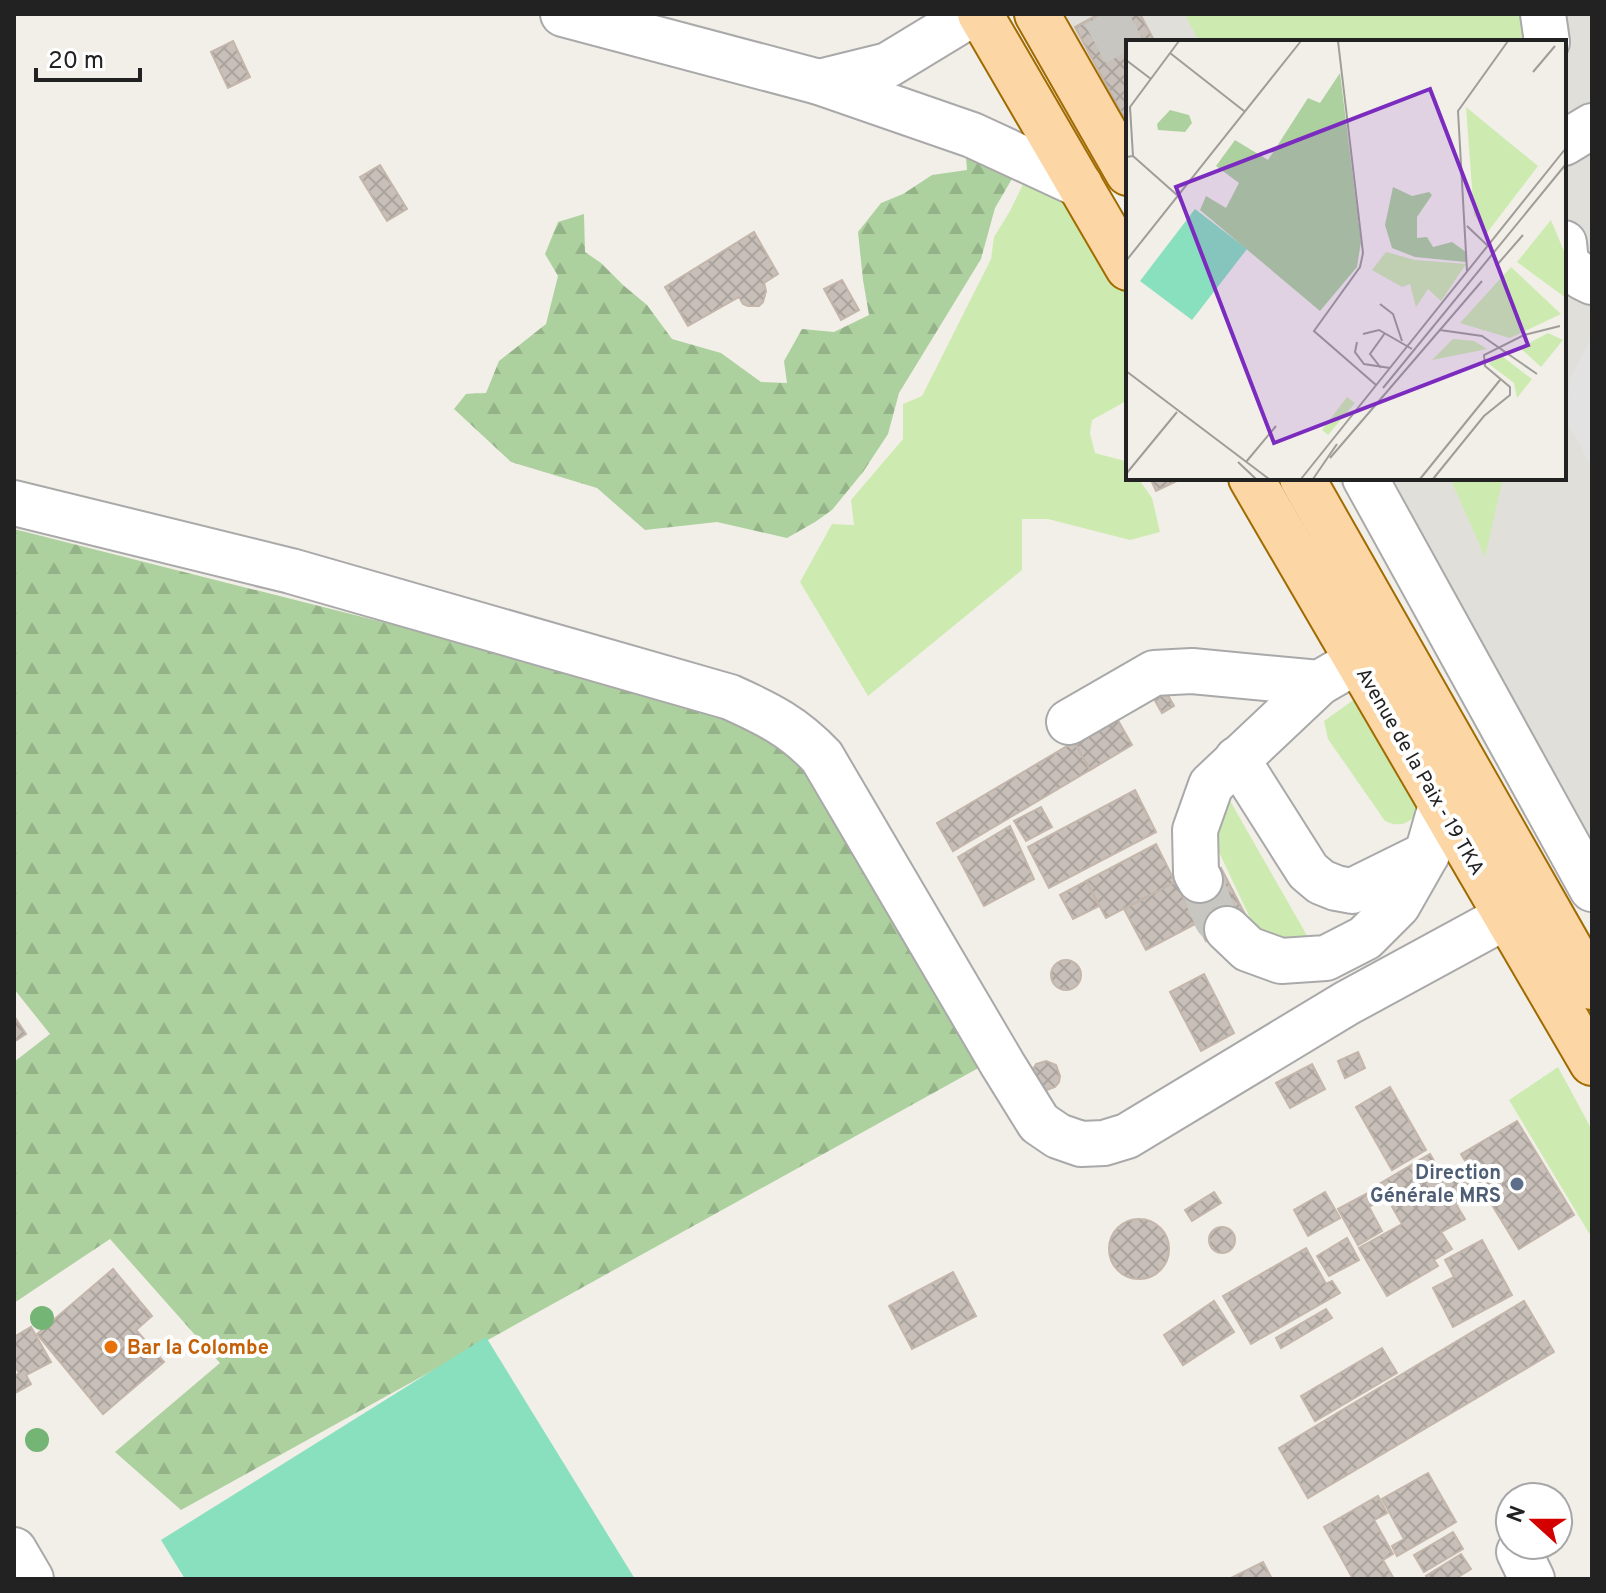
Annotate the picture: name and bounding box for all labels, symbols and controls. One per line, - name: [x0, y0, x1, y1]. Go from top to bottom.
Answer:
- scale bar: [36, 32, 140, 82]
- inset map: [1126, 40, 1566, 480]
- text: 20 m: [48, 47, 104, 77]
- street label: Avenue de la Paix - 19 TKA: [1349, 663, 1489, 881]
- place label: Direction Générale MRS: [1370, 1161, 1501, 1210]
- marker: Direction Générale MRS: [1508, 1175, 1526, 1193]
- place label: Bar la Colombe: [127, 1336, 269, 1362]
- marker: Bar la Colombe: [102, 1338, 120, 1356]
- north arrow: [1494, 1481, 1574, 1561]
- text: N: [1502, 1503, 1533, 1527]

